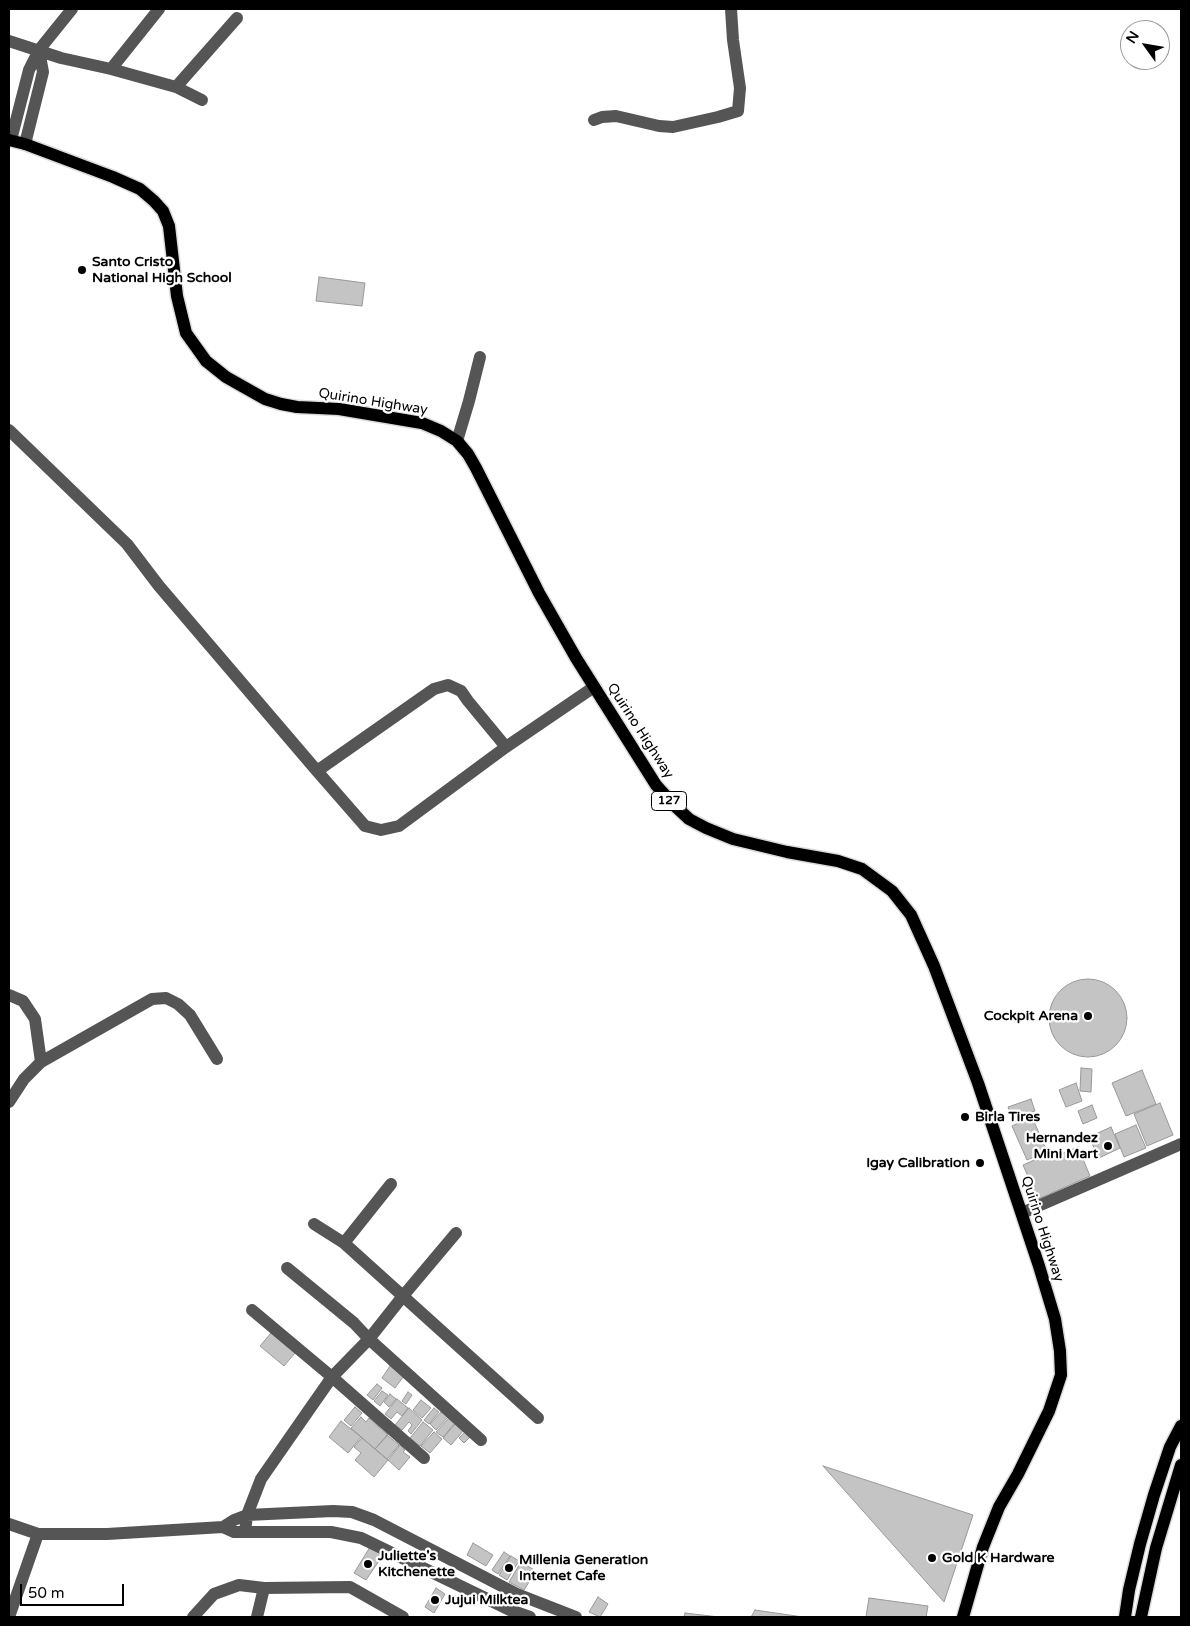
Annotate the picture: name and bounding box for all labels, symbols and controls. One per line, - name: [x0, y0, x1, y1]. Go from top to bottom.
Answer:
- north arrow: [1120, 20, 1170, 70]
- text: N: [1123, 28, 1143, 47]
- place label: Santo Cristo National High School: [92, 254, 232, 286]
- marker: Santo Cristo National High School: [76, 264, 88, 276]
- street label: Quirino Highway: [317, 385, 429, 419]
- street label: Quirino Highway: [603, 680, 677, 782]
- road number: 127: [652, 791, 686, 810]
- place label: Cockpit Arena: [984, 1008, 1078, 1024]
- marker: Cockpit Arena: [1082, 1010, 1094, 1022]
- place label: Birla Tires: [975, 1109, 1040, 1125]
- marker: Birla Tires: [959, 1111, 971, 1123]
- place label: Hernandez Mini Mart: [1026, 1130, 1098, 1162]
- marker: Hernandez Mini Mart: [1102, 1140, 1114, 1152]
- place label: Igay Calibration: [866, 1155, 970, 1171]
- marker: Igay Calibration: [974, 1157, 986, 1169]
- street label: Quirino Highway: [1017, 1174, 1067, 1284]
- place label: Juliette's Kitchenette: [378, 1548, 455, 1580]
- place label: Gold K Hardware: [942, 1550, 1054, 1566]
- place label: Millenia Generation Internet Cafe: [519, 1552, 648, 1584]
- marker: Gold K Hardware: [926, 1552, 938, 1564]
- marker: Juliette's Kitchenette: [362, 1558, 374, 1570]
- marker: Millenia Generation Internet Cafe: [503, 1562, 515, 1574]
- scale bar: [22, 1574, 126, 1606]
- text: 50 m: [28, 1584, 65, 1602]
- place label: Jujui Milktea: [445, 1592, 528, 1608]
- marker: Jujui Milktea: [429, 1594, 441, 1606]

